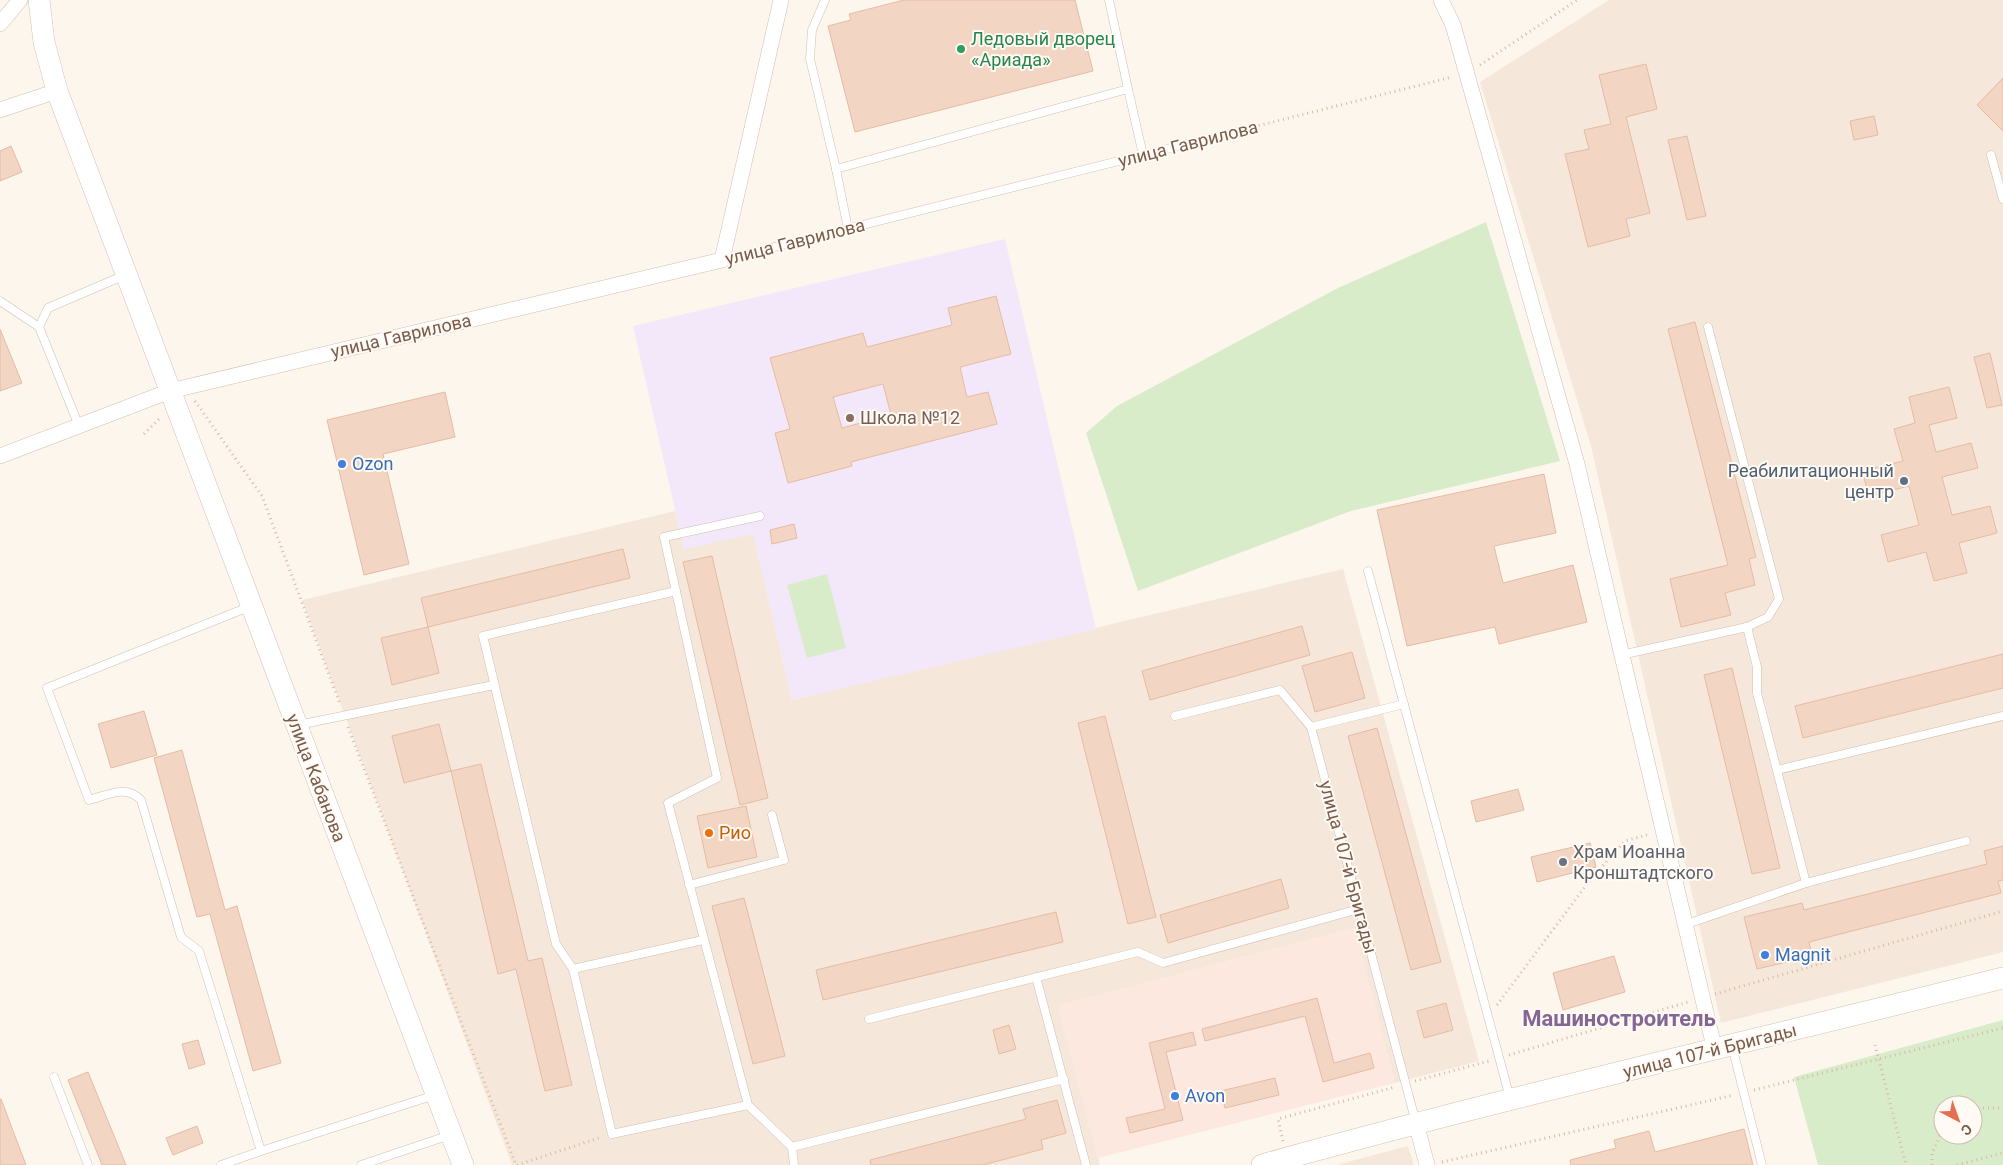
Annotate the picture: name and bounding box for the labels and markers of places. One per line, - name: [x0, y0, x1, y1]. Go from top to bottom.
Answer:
- place label: Ледовый дворец «Ариада»: [971, 28, 1116, 70]
- marker: Ледовый дворец «Ариада»: [955, 43, 967, 55]
- place label: Школа №12: [860, 407, 960, 428]
- marker: Школа №12: [844, 412, 856, 424]
- place label: Ozon: [352, 453, 393, 474]
- marker: Ozon: [336, 458, 348, 470]
- place label: Реабилитационный центр: [1728, 460, 1894, 502]
- marker: Реабилитационный центр: [1898, 475, 1910, 487]
- place label: Рио: [719, 822, 751, 843]
- marker: Рио: [703, 827, 715, 839]
- place label: Храм Иоанна Кронштадтского: [1573, 841, 1714, 883]
- marker: Храм Иоанна Кронштадтского: [1557, 856, 1569, 868]
- place label: Magnit: [1775, 944, 1831, 965]
- marker: Magnit: [1759, 949, 1771, 961]
- place label: Avon: [1185, 1085, 1225, 1106]
- marker: Avon: [1169, 1090, 1181, 1102]

